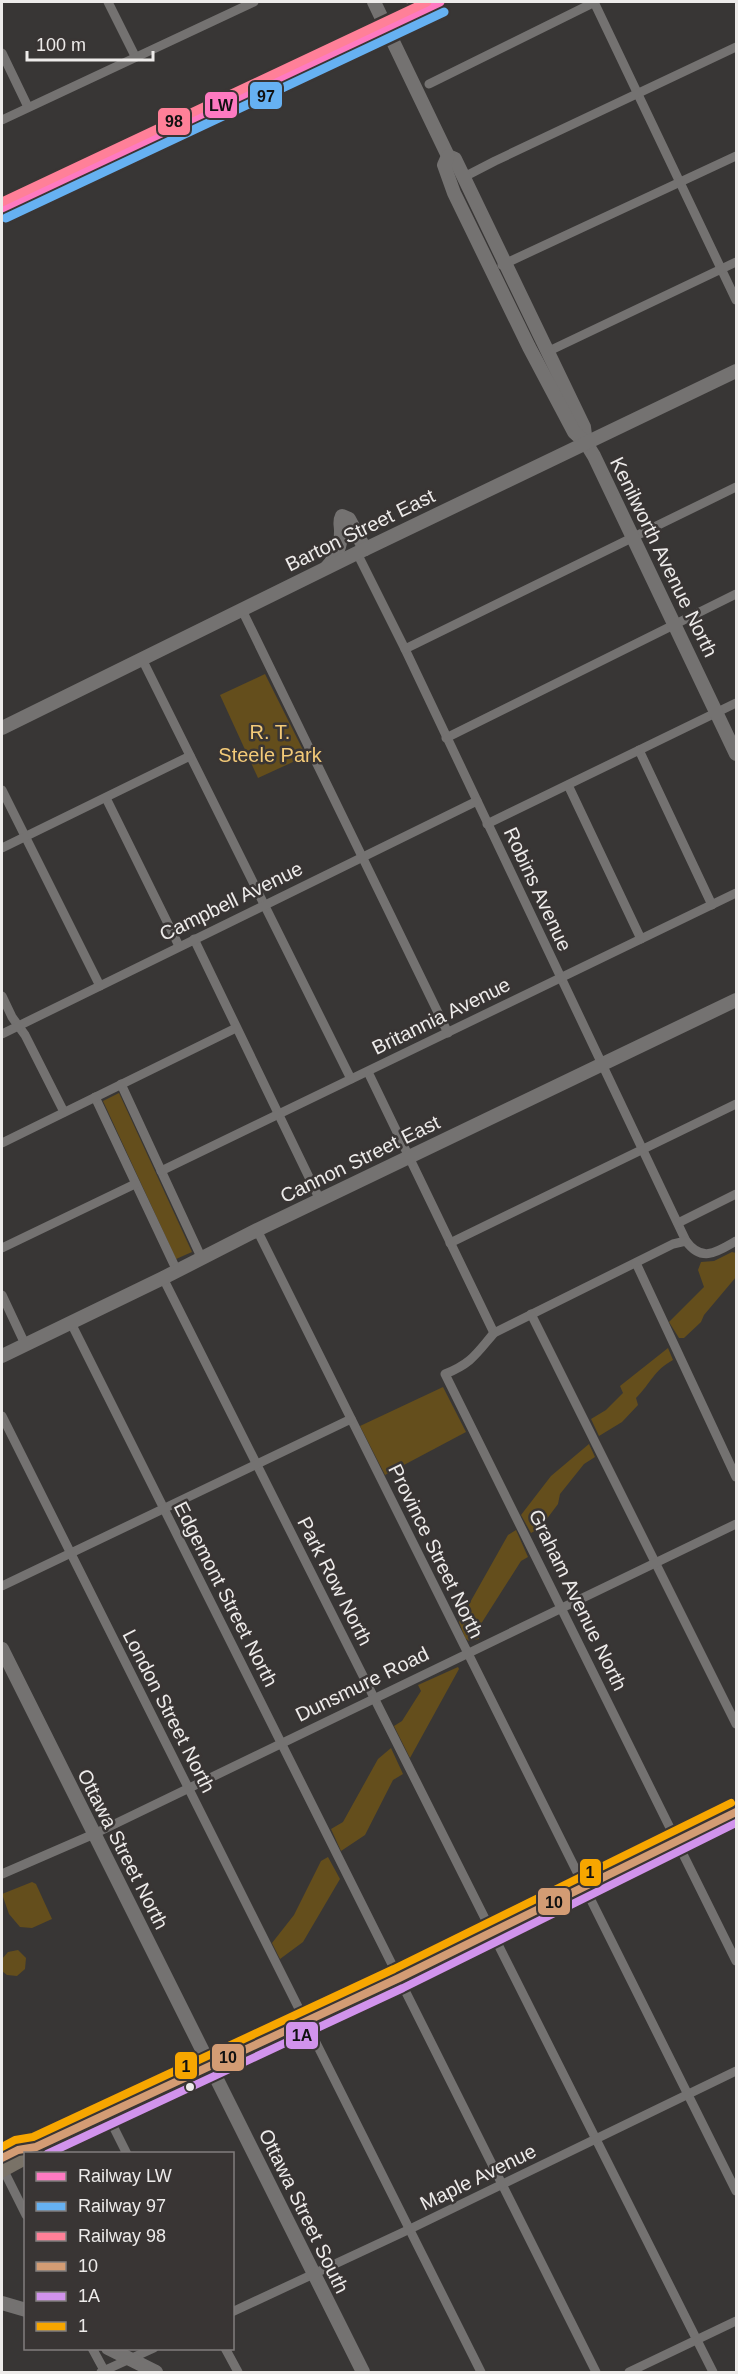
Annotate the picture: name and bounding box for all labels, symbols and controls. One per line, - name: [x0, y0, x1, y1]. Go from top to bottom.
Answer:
- scale bar: [27, 24, 153, 62]
- text: 100 m: [36, 35, 86, 55]
- line badge: 97: [249, 81, 283, 110]
- text: 97: [257, 88, 275, 105]
- line badge: LW: [204, 91, 238, 119]
- text: LW: [209, 97, 234, 114]
- line badge: 98: [157, 107, 191, 136]
- text: 98: [165, 113, 183, 130]
- street label: Kenilworth Avenue North: [606, 453, 722, 661]
- street label: Barton Street East: [282, 484, 439, 576]
- park label: R. T. Steele Park: [218, 721, 323, 766]
- street label: Robins Avenue: [500, 824, 576, 954]
- street label: Campbell Avenue: [156, 857, 306, 945]
- street label: Britannia Avenue: [368, 973, 514, 1059]
- street label: Cannon Street East: [277, 1111, 444, 1207]
- street label: Province Street North: [384, 1460, 488, 1642]
- street label: Edgemont Street North: [170, 1498, 282, 1690]
- street label: Graham Avenue North: [525, 1506, 631, 1694]
- street label: Park Row North: [293, 1513, 377, 1649]
- street label: London Street North: [118, 1626, 220, 1796]
- street label: Dunsmure Road: [292, 1642, 432, 1726]
- street label: Ottawa Street North: [73, 1765, 173, 1933]
- line badge: 1: [579, 1858, 602, 1887]
- text: 1: [586, 1864, 595, 1881]
- line badge: 10: [537, 1887, 571, 1916]
- text: 10: [545, 1894, 563, 1911]
- line badge: 1A: [285, 2021, 319, 2050]
- text: 1A: [292, 2027, 313, 2044]
- line badge: 10: [211, 2043, 245, 2072]
- text: 10: [219, 2049, 237, 2066]
- line badge: 1: [174, 2051, 198, 2080]
- text: 1: [182, 2058, 191, 2075]
- unlabelled marker: [184, 2081, 196, 2093]
- street label: Ottawa Street South: [255, 2125, 353, 2297]
- street label: Maple Avenue: [416, 2139, 540, 2215]
- legend: [24, 2152, 234, 2350]
- text: Railway LW: [78, 2166, 172, 2186]
- text: Railway 97: [78, 2196, 166, 2216]
- text: Railway 98: [78, 2226, 166, 2246]
- text: 10: [78, 2256, 98, 2276]
- text: 1A: [78, 2286, 100, 2306]
- text: 1: [78, 2316, 88, 2336]

